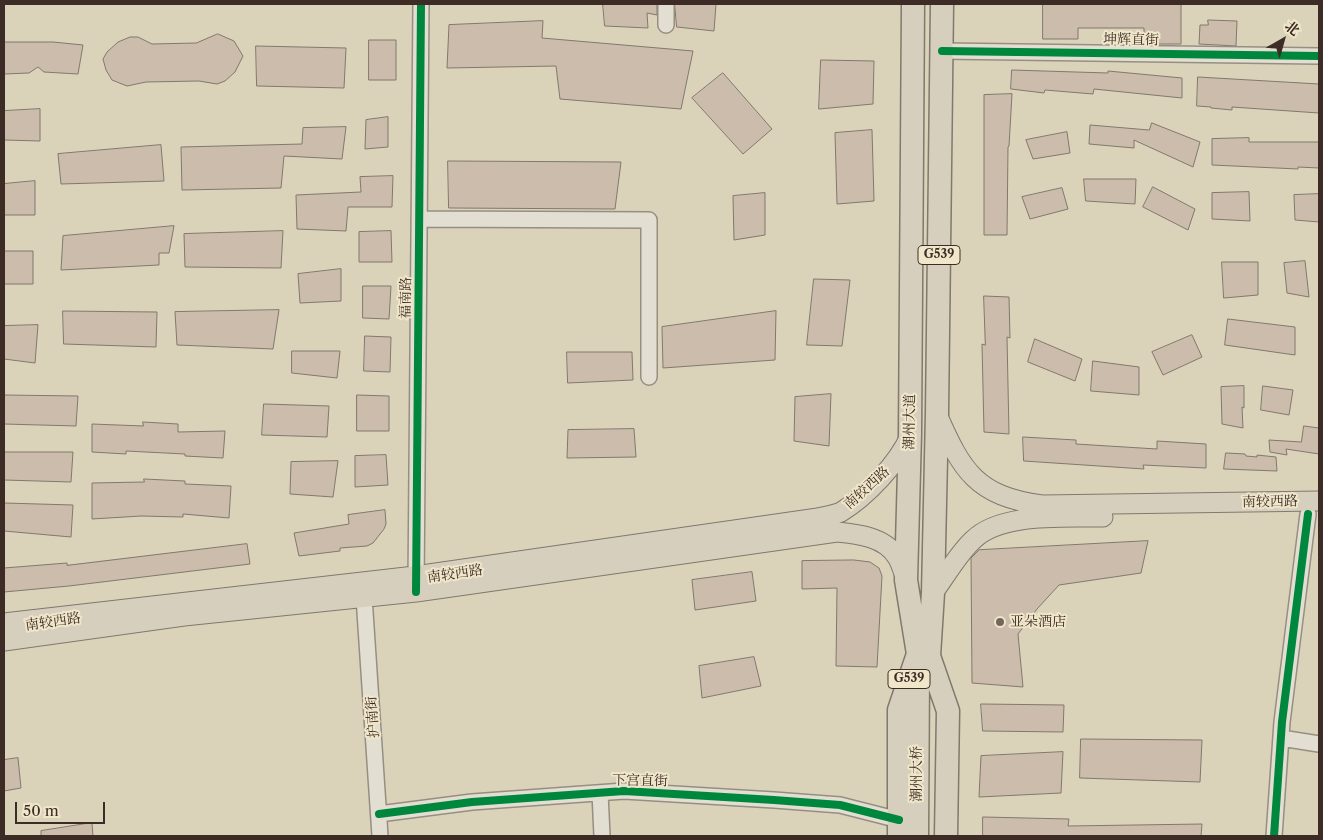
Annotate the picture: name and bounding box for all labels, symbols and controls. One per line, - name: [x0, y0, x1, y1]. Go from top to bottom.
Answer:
- north arrow: [1258, 15, 1308, 65]
- text: 北: [1281, 17, 1303, 40]
- street label: 坤辉直街: [1103, 31, 1159, 49]
- road number: G539: [918, 246, 960, 264]
- street label: 福南路: [397, 277, 415, 319]
- street label: 潮州大道: [901, 394, 919, 450]
- street label: 南较西路: [841, 463, 893, 513]
- street label: 南较西路: [1242, 493, 1298, 511]
- street label: 南较西路: [426, 562, 484, 586]
- street label: 南较西路: [24, 610, 82, 634]
- place label: 亚朵酒店: [1010, 614, 1066, 630]
- marker: 亚朵酒店: [994, 616, 1006, 628]
- road number: G539: [888, 670, 930, 689]
- street label: 护南街: [363, 695, 383, 739]
- street label: 潮州大桥: [909, 746, 925, 802]
- street label: 下宫直街: [612, 772, 668, 790]
- scale bar: [18, 792, 108, 824]
- text: 50 m: [23, 801, 59, 820]

